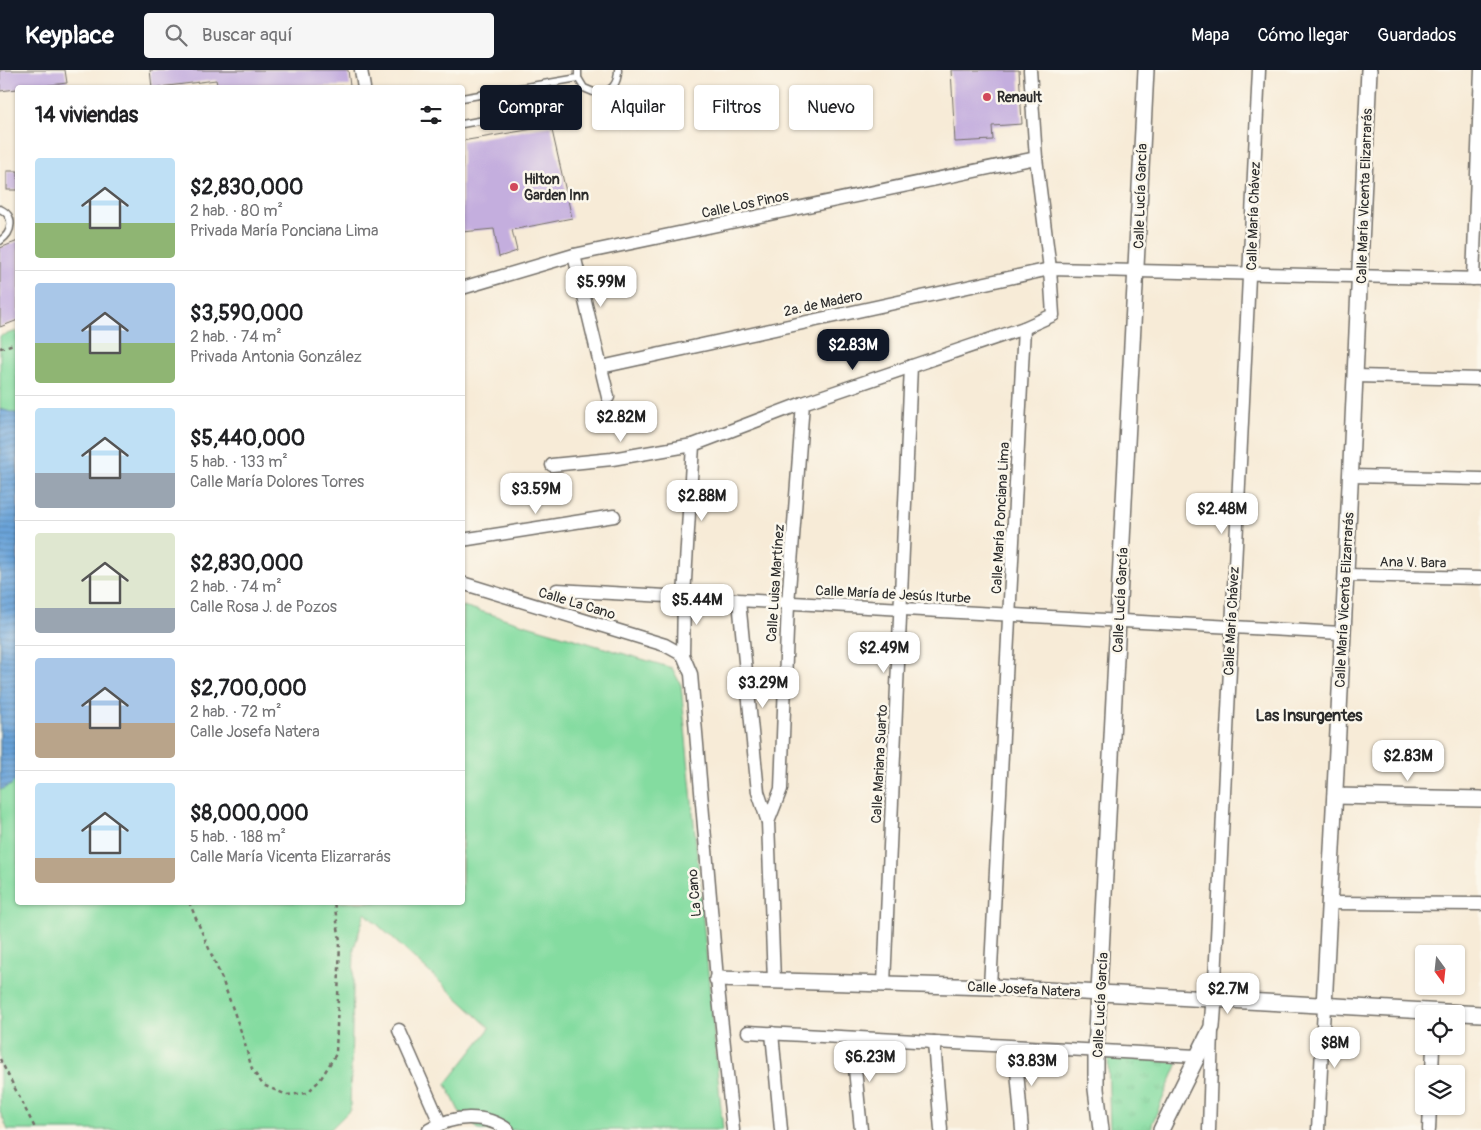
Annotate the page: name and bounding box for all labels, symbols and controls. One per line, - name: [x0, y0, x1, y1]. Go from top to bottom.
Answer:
- search box: [144, 13, 494, 58]
- text: Keyplace: [25, 21, 114, 50]
- icon: search: [162, 21, 190, 49]
- text: Buscar aquí: [202, 23, 293, 47]
- text: Mapa: [1191, 24, 1229, 47]
- text: Cómo llegar: [1257, 24, 1349, 47]
- text: Guardados: [1377, 24, 1456, 47]
- chip: Comprar: [480, 85, 582, 130]
- chip: Alquilar: [592, 85, 684, 130]
- chip: Filtros: [694, 85, 779, 130]
- chip: Nuevo: [789, 85, 873, 130]
- place label: Renault: [997, 89, 1042, 106]
- marker: Renault: [981, 91, 993, 103]
- icon: filters: [417, 101, 445, 129]
- text: 14 viviendas: [35, 102, 138, 129]
- street label: Calle María Vicenta Elizarrarás: [1353, 107, 1376, 284]
- street label: Calle Lucía García: [1130, 143, 1151, 249]
- street label: Calle María Chávez: [1243, 161, 1264, 271]
- place label: Hilton Garden Inn: [524, 171, 589, 204]
- text: $2,830,000: [190, 174, 303, 201]
- icon: home: [75, 178, 135, 238]
- marker: Hilton Garden Inn: [508, 181, 520, 193]
- street label: Calle Los Pinos: [700, 187, 791, 222]
- text: 2 hab. · 80 m²: [190, 201, 283, 221]
- text: Privada María Ponciana Lima: [190, 221, 378, 241]
- pin: $5.99M: [560, 266, 642, 308]
- text: $5.99M: [577, 272, 625, 292]
- street label: 2a. de Madero: [782, 287, 865, 320]
- text: $3,590,000: [190, 300, 303, 327]
- icon: home: [75, 303, 135, 363]
- text: 2 hab. · 74 m²: [190, 327, 282, 347]
- pin: $2.83M: [812, 328, 894, 371]
- text: $2.83M: [828, 335, 878, 355]
- text: Privada Antonia González: [190, 347, 362, 367]
- pin: $2.82M: [580, 400, 662, 443]
- text: $2.82M: [596, 407, 646, 427]
- text: $5,440,000: [190, 425, 305, 452]
- icon: home: [75, 428, 135, 488]
- street label: Calle María Ponciana Lima: [988, 442, 1013, 594]
- text: 5 hab. · 133 m²: [190, 452, 288, 472]
- text: Calle María Dolores Torres: [190, 472, 364, 492]
- pin: $3.59M: [495, 472, 577, 515]
- text: $3.59M: [511, 479, 561, 499]
- pin: $2.88M: [661, 480, 743, 522]
- text: $2.88M: [678, 486, 726, 506]
- pin: $2.48M: [1181, 492, 1263, 535]
- text: $2.48M: [1197, 499, 1247, 519]
- street label: Calle María Vicenta Elizarrarás: [1331, 511, 1358, 688]
- street label: Calle Luisa Martínez: [763, 523, 788, 643]
- street label: Calle Lucía García: [1109, 547, 1132, 653]
- text: $2,830,000: [190, 550, 303, 577]
- icon: home: [75, 553, 135, 613]
- street label: Ana V. Bara: [1379, 553, 1446, 572]
- street label: Calle María Chávez: [1220, 566, 1243, 676]
- text: 2 hab. · 74 m²: [190, 577, 282, 597]
- street label: Calle María de Jesús Iturbe: [815, 582, 971, 607]
- street label: Calle La Cano: [536, 584, 618, 623]
- pin: $5.44M: [656, 584, 738, 626]
- text: $5.44M: [672, 590, 722, 610]
- text: Calle Rosa J. de Pozos: [190, 597, 337, 617]
- pin: $2.49M: [843, 632, 925, 674]
- text: $2.49M: [859, 638, 909, 658]
- pin: $3.29M: [722, 666, 804, 709]
- text: $3.29M: [738, 673, 788, 693]
- text: $2,700,000: [190, 675, 307, 702]
- icon: home: [75, 678, 135, 738]
- text: 2 hab. · 72 m²: [190, 702, 281, 722]
- street label: Calle Mariana Suarto: [868, 704, 891, 824]
- district label: Las Insurgentes: [1256, 706, 1363, 726]
- text: Calle Josefa Natera: [190, 722, 320, 742]
- pin: $2.83M: [1367, 740, 1449, 782]
- text: $2.83M: [1383, 746, 1433, 766]
- text: $8,000,000: [190, 800, 309, 827]
- icon: home: [75, 803, 135, 863]
- text: 5 hab. · 188 m²: [190, 827, 286, 847]
- text: Calle María Vicenta Elizarrarás: [190, 847, 391, 867]
- street label: La Cano: [684, 868, 705, 918]
- north arrow: [1415, 945, 1465, 995]
- map controls: [1415, 945, 1465, 1115]
- street label: Calle Lucía García: [1089, 952, 1112, 1058]
- pin: $2.7M: [1193, 972, 1263, 1015]
- street label: Calle Josefa Natera: [967, 978, 1081, 1001]
- text: $2.7M: [1207, 979, 1249, 999]
- button: locate: [1415, 1005, 1465, 1055]
- pin: $8M: [1311, 1026, 1359, 1069]
- text: $8M: [1321, 1033, 1349, 1053]
- pin: $6.23M: [829, 1040, 911, 1083]
- pin: $3.83M: [991, 1044, 1073, 1087]
- text: $6.23M: [845, 1047, 895, 1067]
- text: $3.83M: [1007, 1051, 1057, 1071]
- button: layers: [1415, 1065, 1465, 1115]

